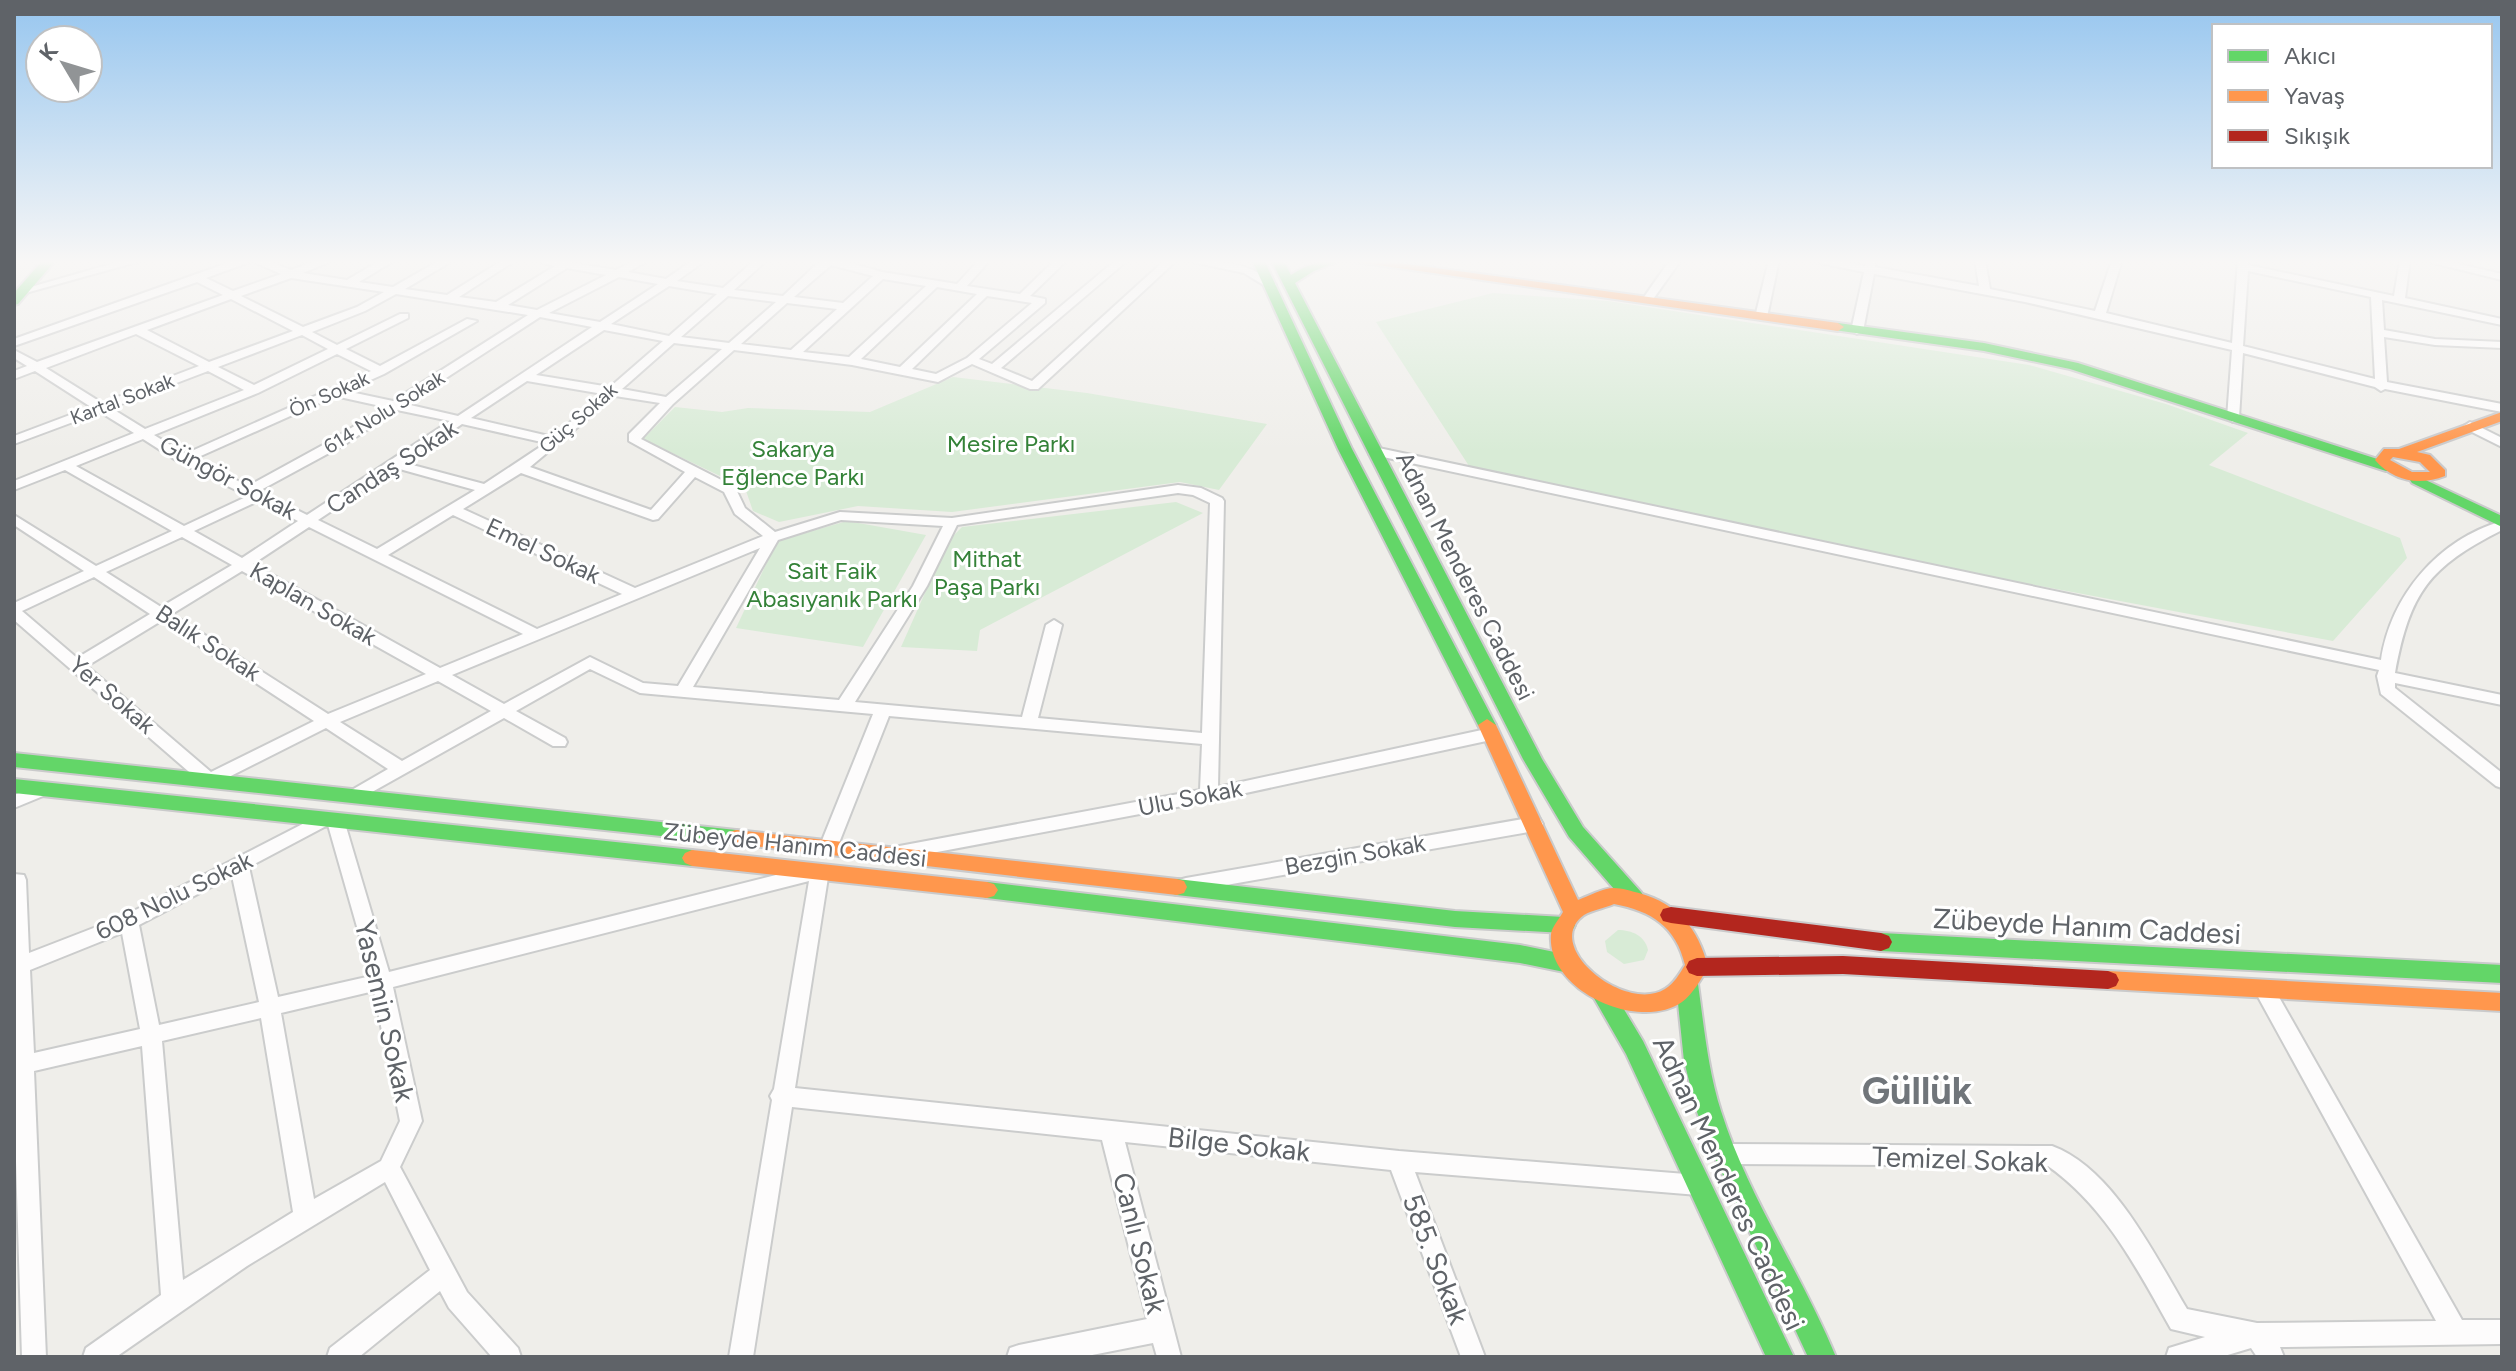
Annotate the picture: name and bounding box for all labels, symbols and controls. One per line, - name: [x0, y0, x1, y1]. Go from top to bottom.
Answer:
- north arrow: [24, 24, 104, 104]
- legend: [2212, 24, 2492, 168]
- text: K: [33, 38, 64, 66]
- text: Akıcı: [2284, 41, 2336, 70]
- text: Yavaş: [2284, 81, 2345, 110]
- text: Sıkışık: [2284, 121, 2350, 150]
- street label: 614 Nolu Sokak: [319, 365, 449, 459]
- street label: Ön Sokak: [285, 366, 373, 422]
- street label: Kartal Sokak: [67, 368, 178, 430]
- street label: Güç Sokak: [534, 377, 622, 458]
- street label: Candaş Sokak: [321, 413, 463, 520]
- street label: Güngör Sokak: [155, 429, 302, 526]
- park label: Mesire Parkı: [947, 429, 1075, 458]
- park label: Sakarya Eğlence Parkı: [721, 434, 865, 491]
- street label: Adnan Menderes Caddesi: [1390, 447, 1541, 705]
- street label: Emel Sokak: [481, 511, 605, 590]
- park label: Mithat Paşa Parkı: [934, 544, 1040, 601]
- street label: Kaplan Sokak: [245, 556, 382, 652]
- park label: Sait Faik Abasıyanık Parkı: [746, 556, 918, 613]
- street label: Balık Sokak: [150, 598, 266, 687]
- street label: Yer Sokak: [64, 650, 161, 740]
- street label: Ulu Sokak: [1135, 773, 1245, 822]
- street label: Zübeyde Hanım Caddesi: [662, 816, 928, 873]
- street label: Bezgin Sokak: [1282, 828, 1428, 881]
- street label: 608 Nolu Sokak: [91, 845, 257, 946]
- street label: Zübeyde Hanım Caddesi: [1932, 901, 2242, 951]
- street label: Yasemin Sokak: [348, 917, 422, 1105]
- street label: Adnan Menderes Caddesi: [1646, 1030, 1812, 1336]
- district label: Güllük: [1862, 1068, 1973, 1114]
- street label: Bilge Sokak: [1166, 1120, 1312, 1168]
- street label: Temizel Sokak: [1871, 1139, 2049, 1179]
- street label: Canlı Sokak: [1106, 1169, 1174, 1317]
- street label: 585. Sokak: [1396, 1189, 1477, 1329]

